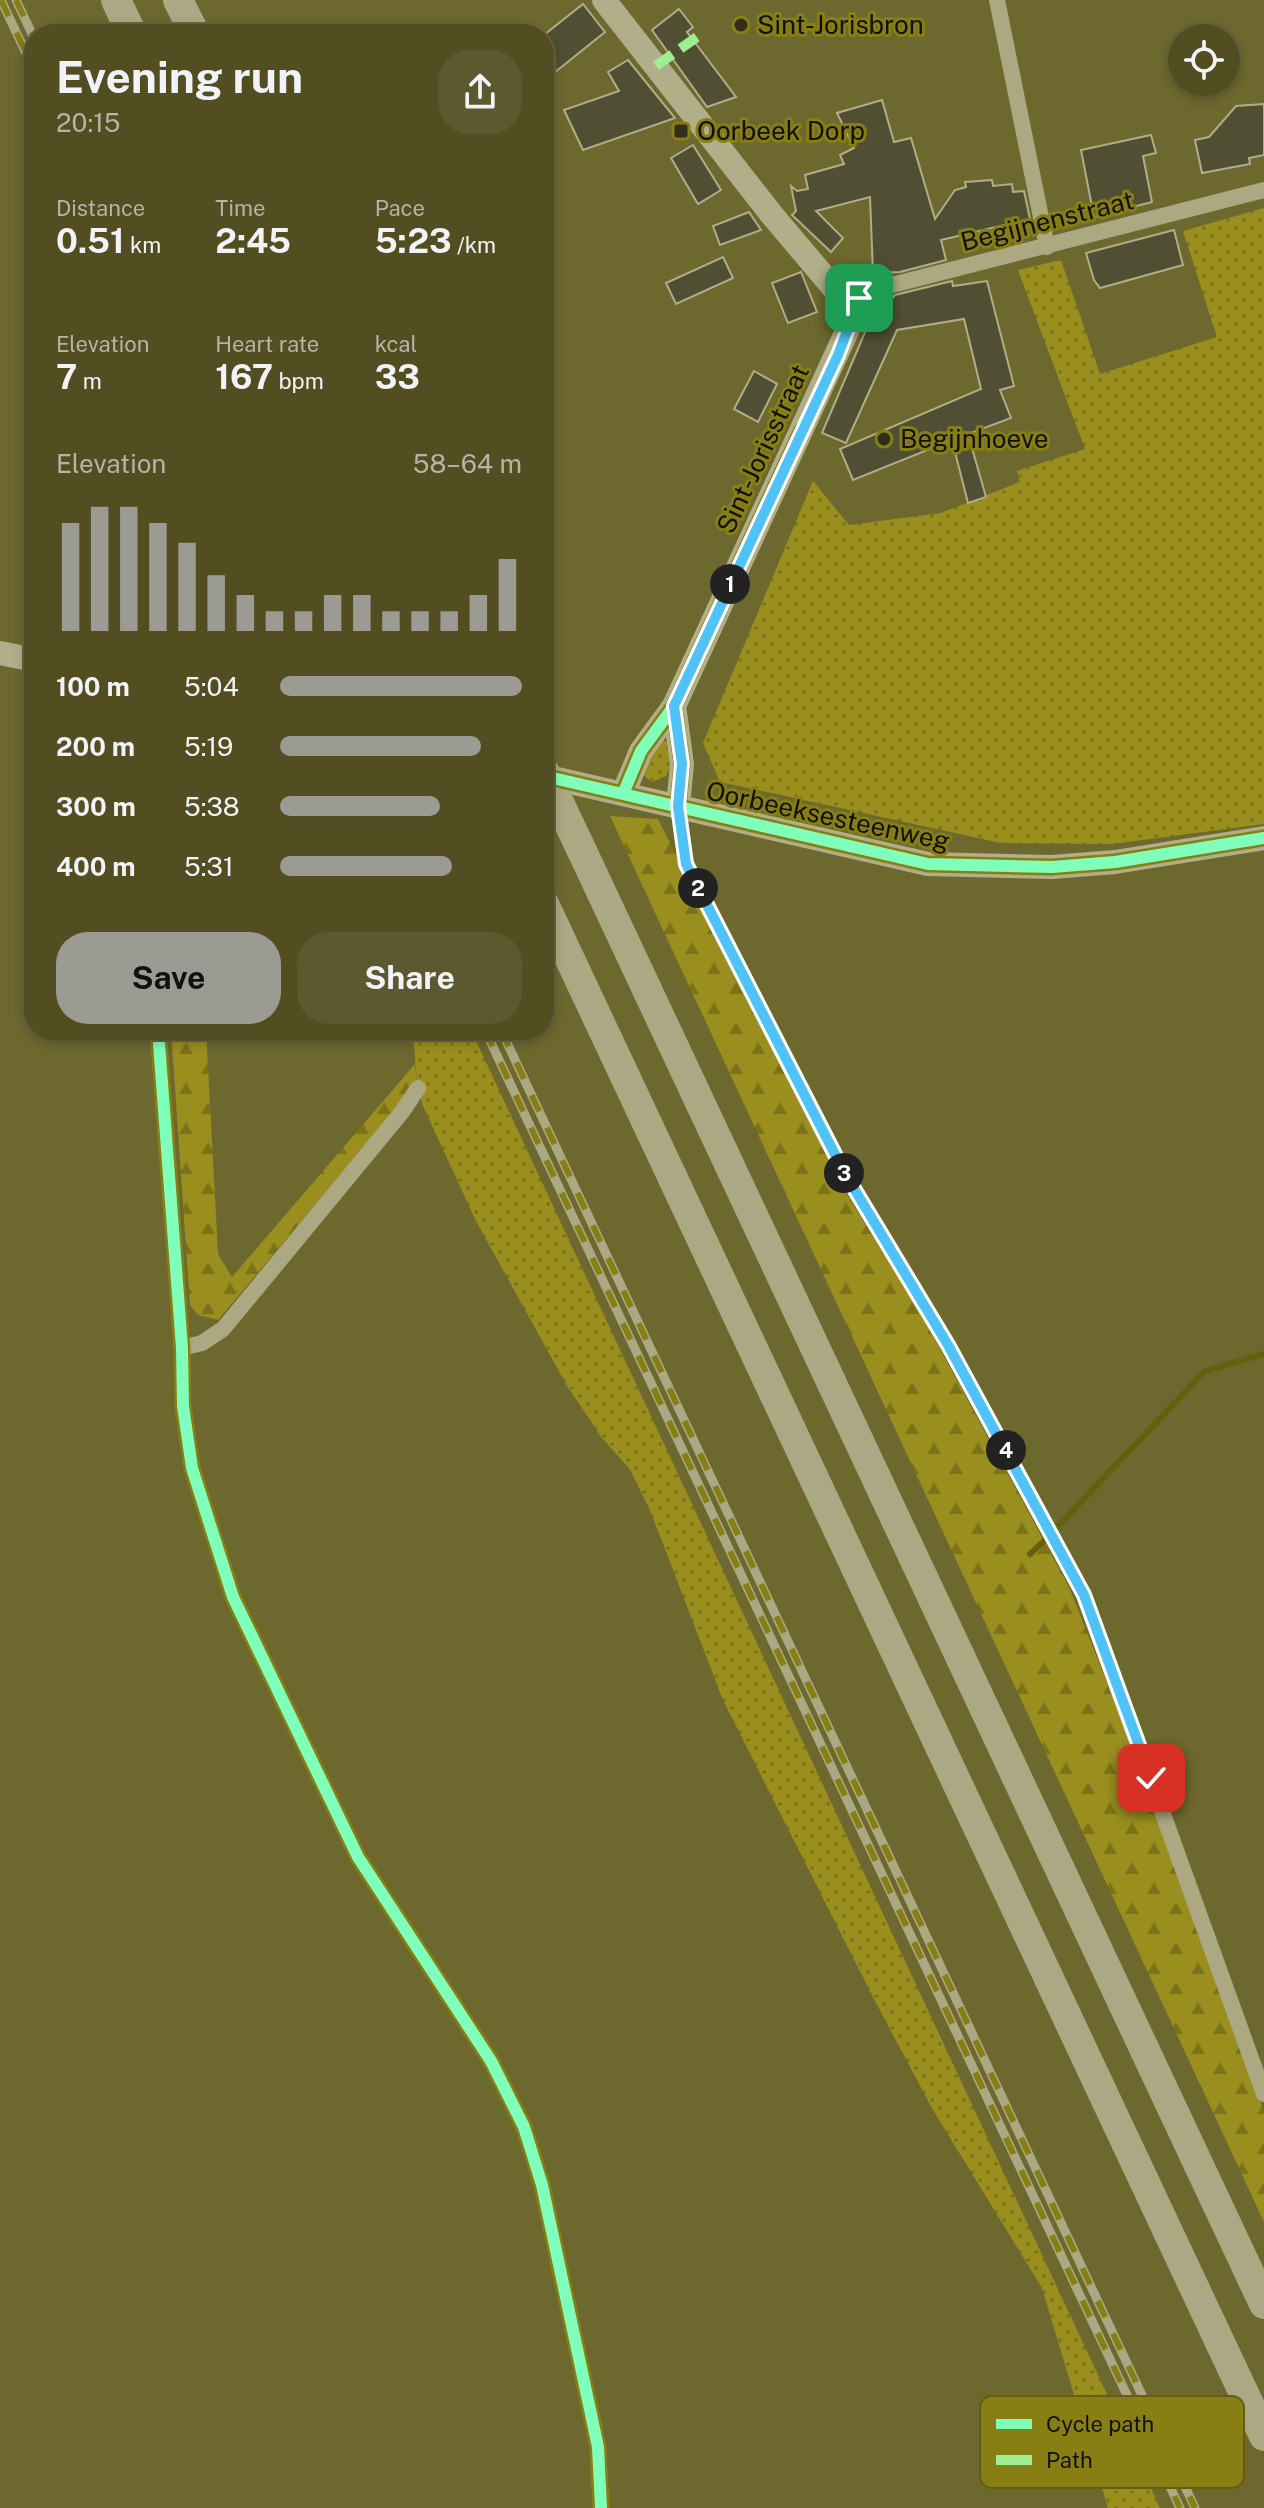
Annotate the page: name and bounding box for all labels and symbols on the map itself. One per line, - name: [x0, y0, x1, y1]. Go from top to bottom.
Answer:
- place label: Sint-Jorisbron: [757, 9, 924, 40]
- marker: Sint-Jorisbron: [732, 16, 750, 34]
- place label: Oorbeek Dorp: [697, 115, 865, 146]
- marker: Oorbeek Dorp: [672, 122, 690, 140]
- street label: Begijnenstraat: [957, 184, 1137, 257]
- pin: [825, 264, 893, 332]
- street label: Sint-Jorisstraat: [710, 360, 815, 538]
- place label: Begijnhoeve: [900, 423, 1049, 454]
- marker: Begijnhoeve: [875, 430, 893, 448]
- pin: 1: [710, 564, 750, 604]
- street label: Oorbeeksesteenweg: [703, 775, 953, 856]
- pin: 2: [678, 868, 718, 908]
- pin: 3: [824, 1153, 864, 1193]
- pin: 4: [986, 1430, 1026, 1470]
- pin: [1117, 1744, 1185, 1812]
- legend: [980, 2396, 1244, 2488]
- text: Cycle path: [1046, 2411, 1154, 2437]
- text: Path: [1046, 2447, 1093, 2473]

